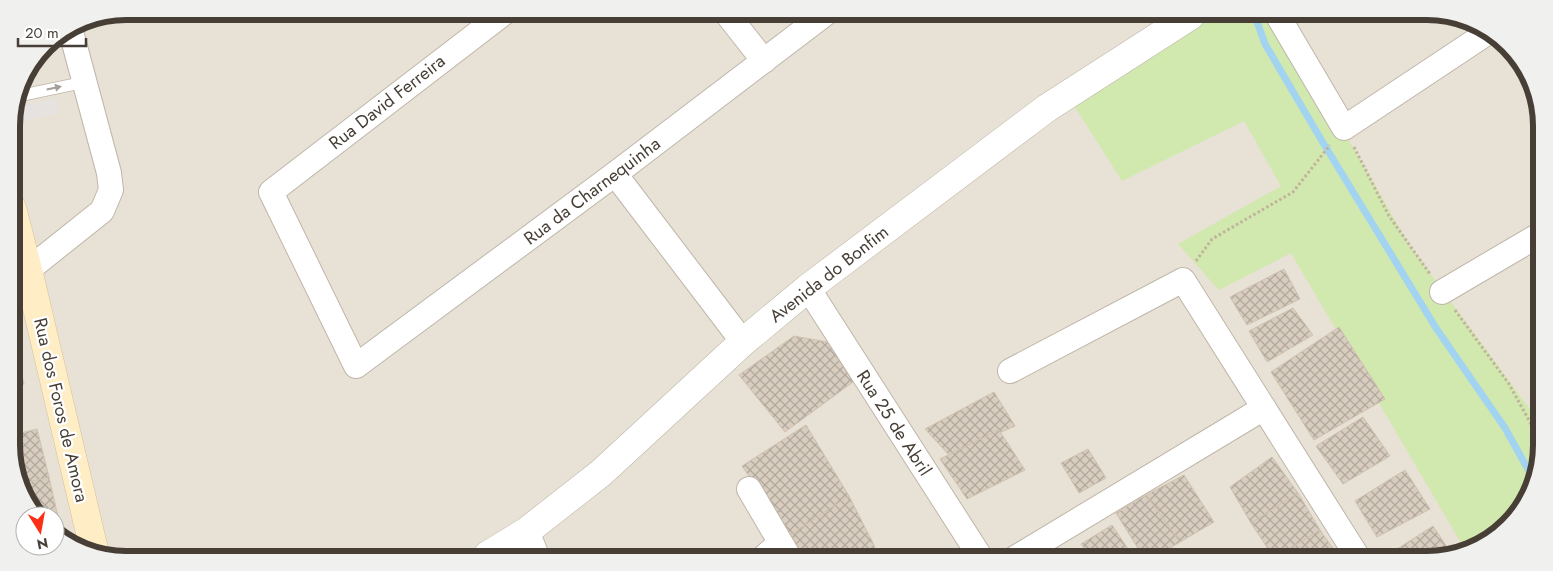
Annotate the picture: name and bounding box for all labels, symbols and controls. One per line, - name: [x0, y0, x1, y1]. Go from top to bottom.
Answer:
- scale bar: [18, 15, 85, 47]
- text: 20 m: [25, 22, 59, 44]
- street label: Rua David Ferreira: [323, 48, 451, 156]
- one-way arrow: [46, 84, 62, 92]
- street label: Rua da Charnequinha: [518, 131, 666, 251]
- street label: Avenida do Bonfim: [764, 219, 894, 329]
- street label: Rua dos Foros de Amora: [27, 315, 95, 505]
- street label: Rua 25 de Abril: [850, 365, 938, 481]
- north arrow: [15, 506, 65, 556]
- text: N: [35, 533, 50, 555]

